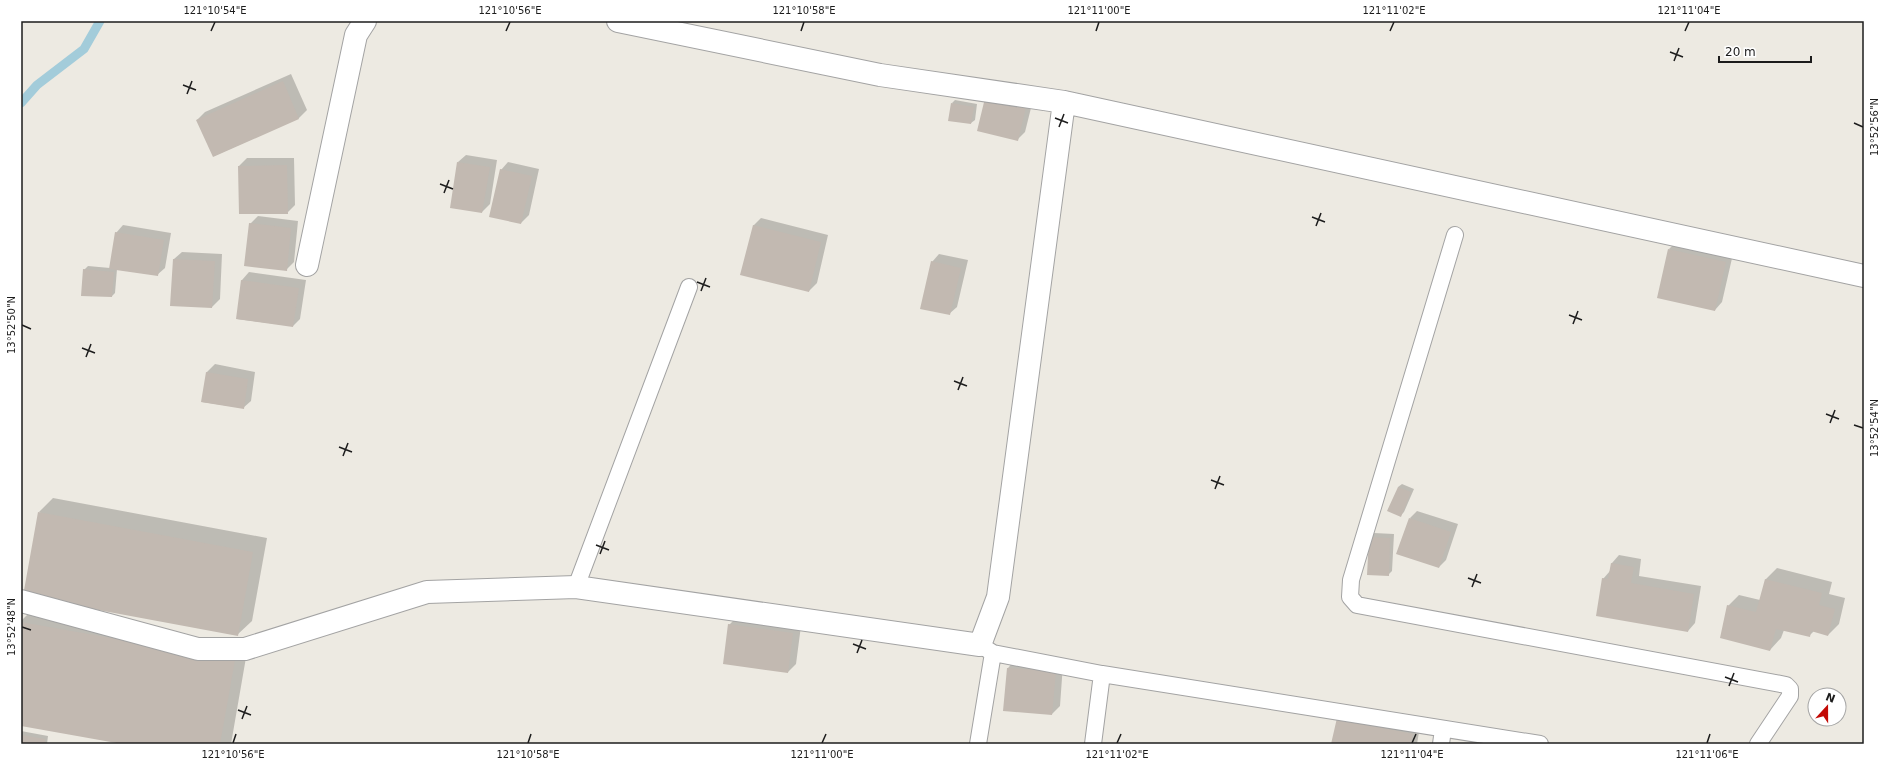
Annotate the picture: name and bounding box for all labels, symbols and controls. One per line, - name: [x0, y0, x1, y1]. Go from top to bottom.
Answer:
- text: 121°10'54"E: [183, 5, 247, 16]
- text: 121°10'56"E: [478, 5, 542, 16]
- text: 121°10'58"E: [772, 5, 836, 16]
- text: 121°11'00"E: [1067, 5, 1131, 16]
- text: 121°11'02"E: [1362, 5, 1426, 16]
- text: 121°11'04"E: [1657, 5, 1721, 16]
- scale bar: [1719, 38, 1811, 64]
- text: 20 m: [1725, 45, 1756, 59]
- text: 13°52'56"N: [1869, 98, 1880, 156]
- text: 13°52'50"N: [6, 296, 17, 354]
- text: 13°52'54"N: [1869, 399, 1880, 457]
- text: 13°52'48"N: [6, 598, 17, 656]
- north arrow: [1807, 687, 1847, 727]
- text: N: [1824, 690, 1837, 706]
- text: 121°10'56"E: [201, 749, 265, 760]
- text: 121°10'58"E: [496, 749, 560, 760]
- text: 121°11'00"E: [790, 749, 854, 760]
- text: 121°11'02"E: [1085, 749, 1149, 760]
- text: 121°11'04"E: [1380, 749, 1444, 760]
- text: 121°11'06"E: [1675, 749, 1739, 760]

